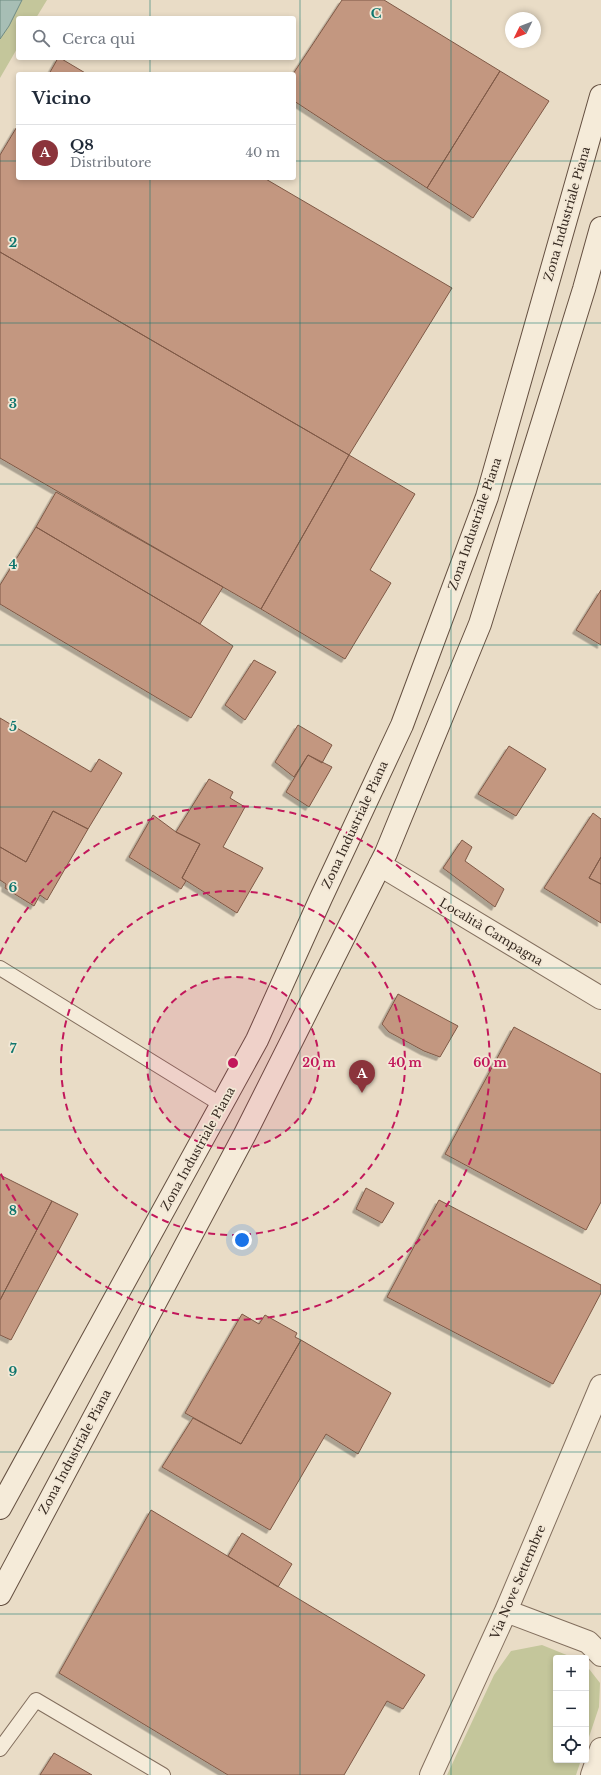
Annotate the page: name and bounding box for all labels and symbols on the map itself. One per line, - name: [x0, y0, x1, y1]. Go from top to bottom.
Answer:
- text: C: [371, 5, 382, 22]
- north arrow: [505, 12, 541, 48]
- street label: Zona Industriale Piana: [540, 145, 593, 283]
- text: 2: [9, 234, 17, 251]
- text: 3: [9, 395, 17, 412]
- street label: Zona Industriale Piana: [445, 455, 504, 592]
- text: 4: [9, 556, 18, 573]
- text: 5: [9, 718, 17, 735]
- street label: Zona Industriale Piana: [318, 758, 391, 891]
- text: 6: [9, 879, 18, 896]
- street label: Località Campagna: [437, 895, 546, 969]
- text: 7: [10, 1040, 17, 1057]
- text: 20 m: [302, 1055, 336, 1070]
- text: 40 m: [388, 1055, 422, 1070]
- text: 60 m: [473, 1055, 508, 1070]
- centre of rings: [226, 1056, 240, 1070]
- pin: A: [349, 1060, 375, 1093]
- street label: Zona Industriale Piana: [157, 1084, 238, 1213]
- text: 8: [9, 1202, 17, 1219]
- your location: [232, 1230, 252, 1250]
- text: 9: [9, 1363, 18, 1380]
- street label: Zona Industriale Piana: [35, 1386, 114, 1517]
- street label: Via Nove Settembre: [486, 1522, 548, 1642]

